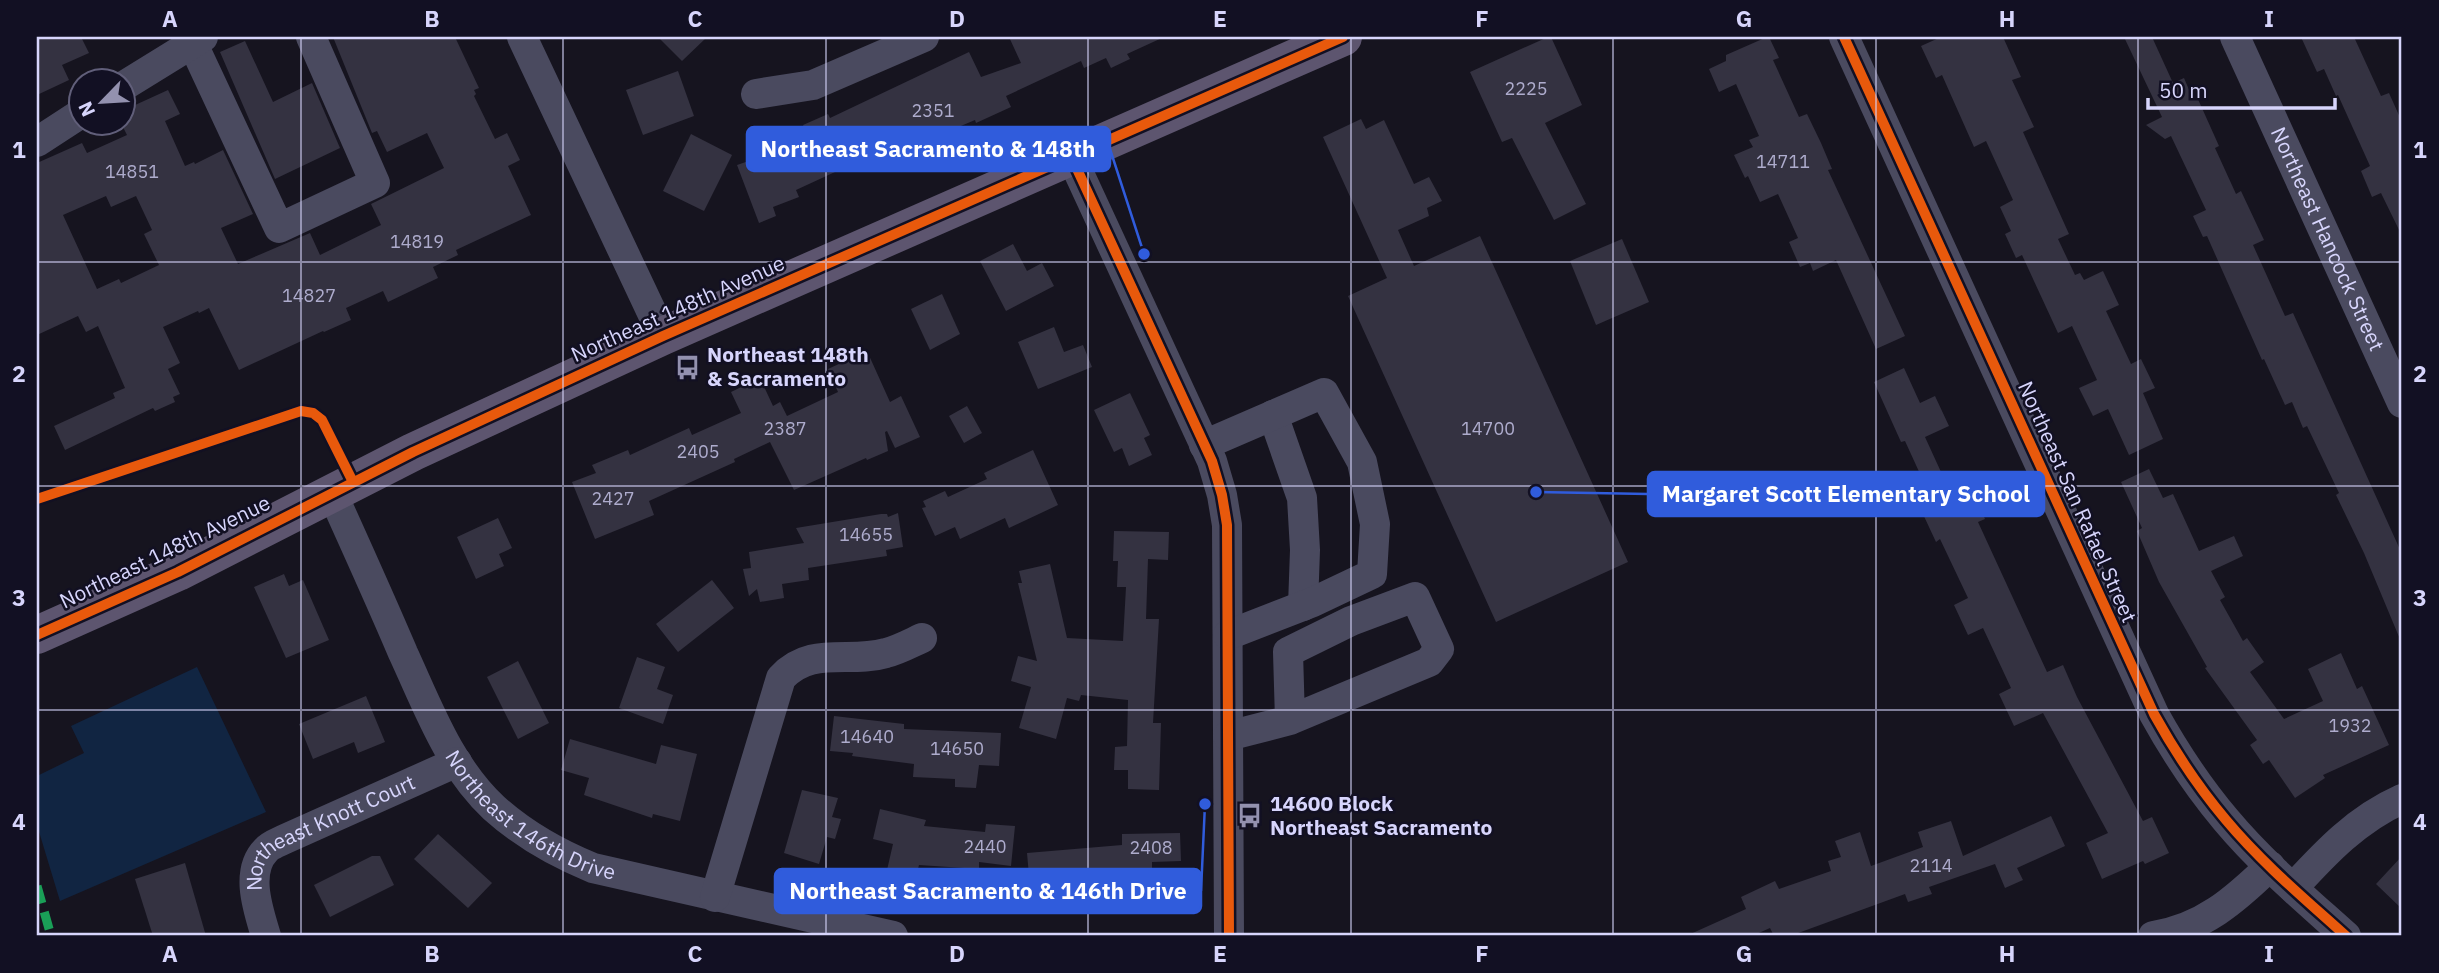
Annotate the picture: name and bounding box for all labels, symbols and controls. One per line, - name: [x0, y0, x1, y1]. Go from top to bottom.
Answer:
- text: A: [162, 3, 178, 33]
- text: B: [424, 3, 440, 33]
- text: C: [688, 3, 703, 33]
- text: D: [949, 3, 965, 33]
- text: E: [1213, 3, 1227, 33]
- text: F: [1475, 3, 1489, 33]
- text: G: [1736, 3, 1752, 33]
- text: H: [1999, 3, 2015, 33]
- text: I: [2264, 3, 2274, 33]
- north arrow: [66, 66, 136, 136]
- scale bar: [2148, 66, 2336, 110]
- text: 50 m: [2159, 76, 2208, 104]
- house number: 2225: [1504, 77, 1548, 100]
- text: N: [73, 98, 100, 120]
- house number: 2351: [911, 99, 955, 122]
- street label: Northeast Hancock Street: [2265, 122, 2391, 355]
- callout: Northeast Sacramento & 148th: [747, 127, 1110, 171]
- text: Northeast Sacramento & 148th: [761, 133, 1095, 163]
- text: 1: [12, 134, 26, 164]
- text: 1: [2413, 134, 2427, 164]
- house number: 14711: [1756, 150, 1810, 173]
- house number: 14851: [105, 160, 159, 183]
- house number: 14819: [390, 230, 444, 253]
- street label: Northeast 148th Avenue: [566, 248, 789, 368]
- house number: 14827: [282, 284, 336, 307]
- place label: Northeast 148th & Sacramento: [707, 340, 869, 392]
- bus stop icon: Northeast 148th & Sacramento: [673, 353, 701, 381]
- text: 2: [12, 358, 26, 388]
- text: 2: [2413, 358, 2427, 388]
- street label: Northeast San Rafael Street: [2012, 376, 2144, 627]
- house number: 2387: [763, 417, 807, 440]
- house number: 14700: [1461, 417, 1515, 440]
- house number: 2405: [676, 440, 720, 463]
- callout: Margaret Scott Elementary School: [1648, 472, 2044, 516]
- text: Margaret Scott Elementary School: [1662, 478, 2030, 508]
- house number: 2427: [591, 487, 635, 510]
- street label: Northeast 148th Avenue: [55, 488, 275, 614]
- house number: 14655: [839, 523, 893, 546]
- text: 3: [12, 582, 26, 612]
- text: 3: [2413, 582, 2427, 612]
- house number: 1932: [2328, 714, 2372, 737]
- house number: 14640: [840, 725, 894, 748]
- house number: 14650: [930, 737, 984, 760]
- street label: Northeast 146th Drive: [439, 744, 618, 886]
- street label: Northeast Knott Court: [239, 768, 419, 891]
- place label: 14600 Block Northeast Sacramento: [1270, 789, 1492, 841]
- bus stop icon: 14600 Block Northeast Sacramento: [1236, 802, 1264, 830]
- text: 4: [12, 806, 26, 836]
- text: 4: [2413, 806, 2427, 836]
- house number: 2440: [963, 835, 1007, 858]
- house number: 2408: [1129, 836, 1173, 859]
- house number: 2114: [1909, 854, 1953, 877]
- callout: Northeast Sacramento & 146th Drive: [775, 869, 1201, 913]
- text: Northeast Sacramento & 146th Drive: [789, 875, 1187, 905]
- text: A: [162, 938, 178, 968]
- text: B: [424, 938, 440, 968]
- text: C: [688, 938, 703, 968]
- text: D: [949, 938, 965, 968]
- text: E: [1213, 938, 1227, 968]
- text: F: [1475, 938, 1489, 968]
- text: G: [1736, 938, 1752, 968]
- text: H: [1999, 938, 2015, 968]
- text: I: [2264, 938, 2274, 968]

